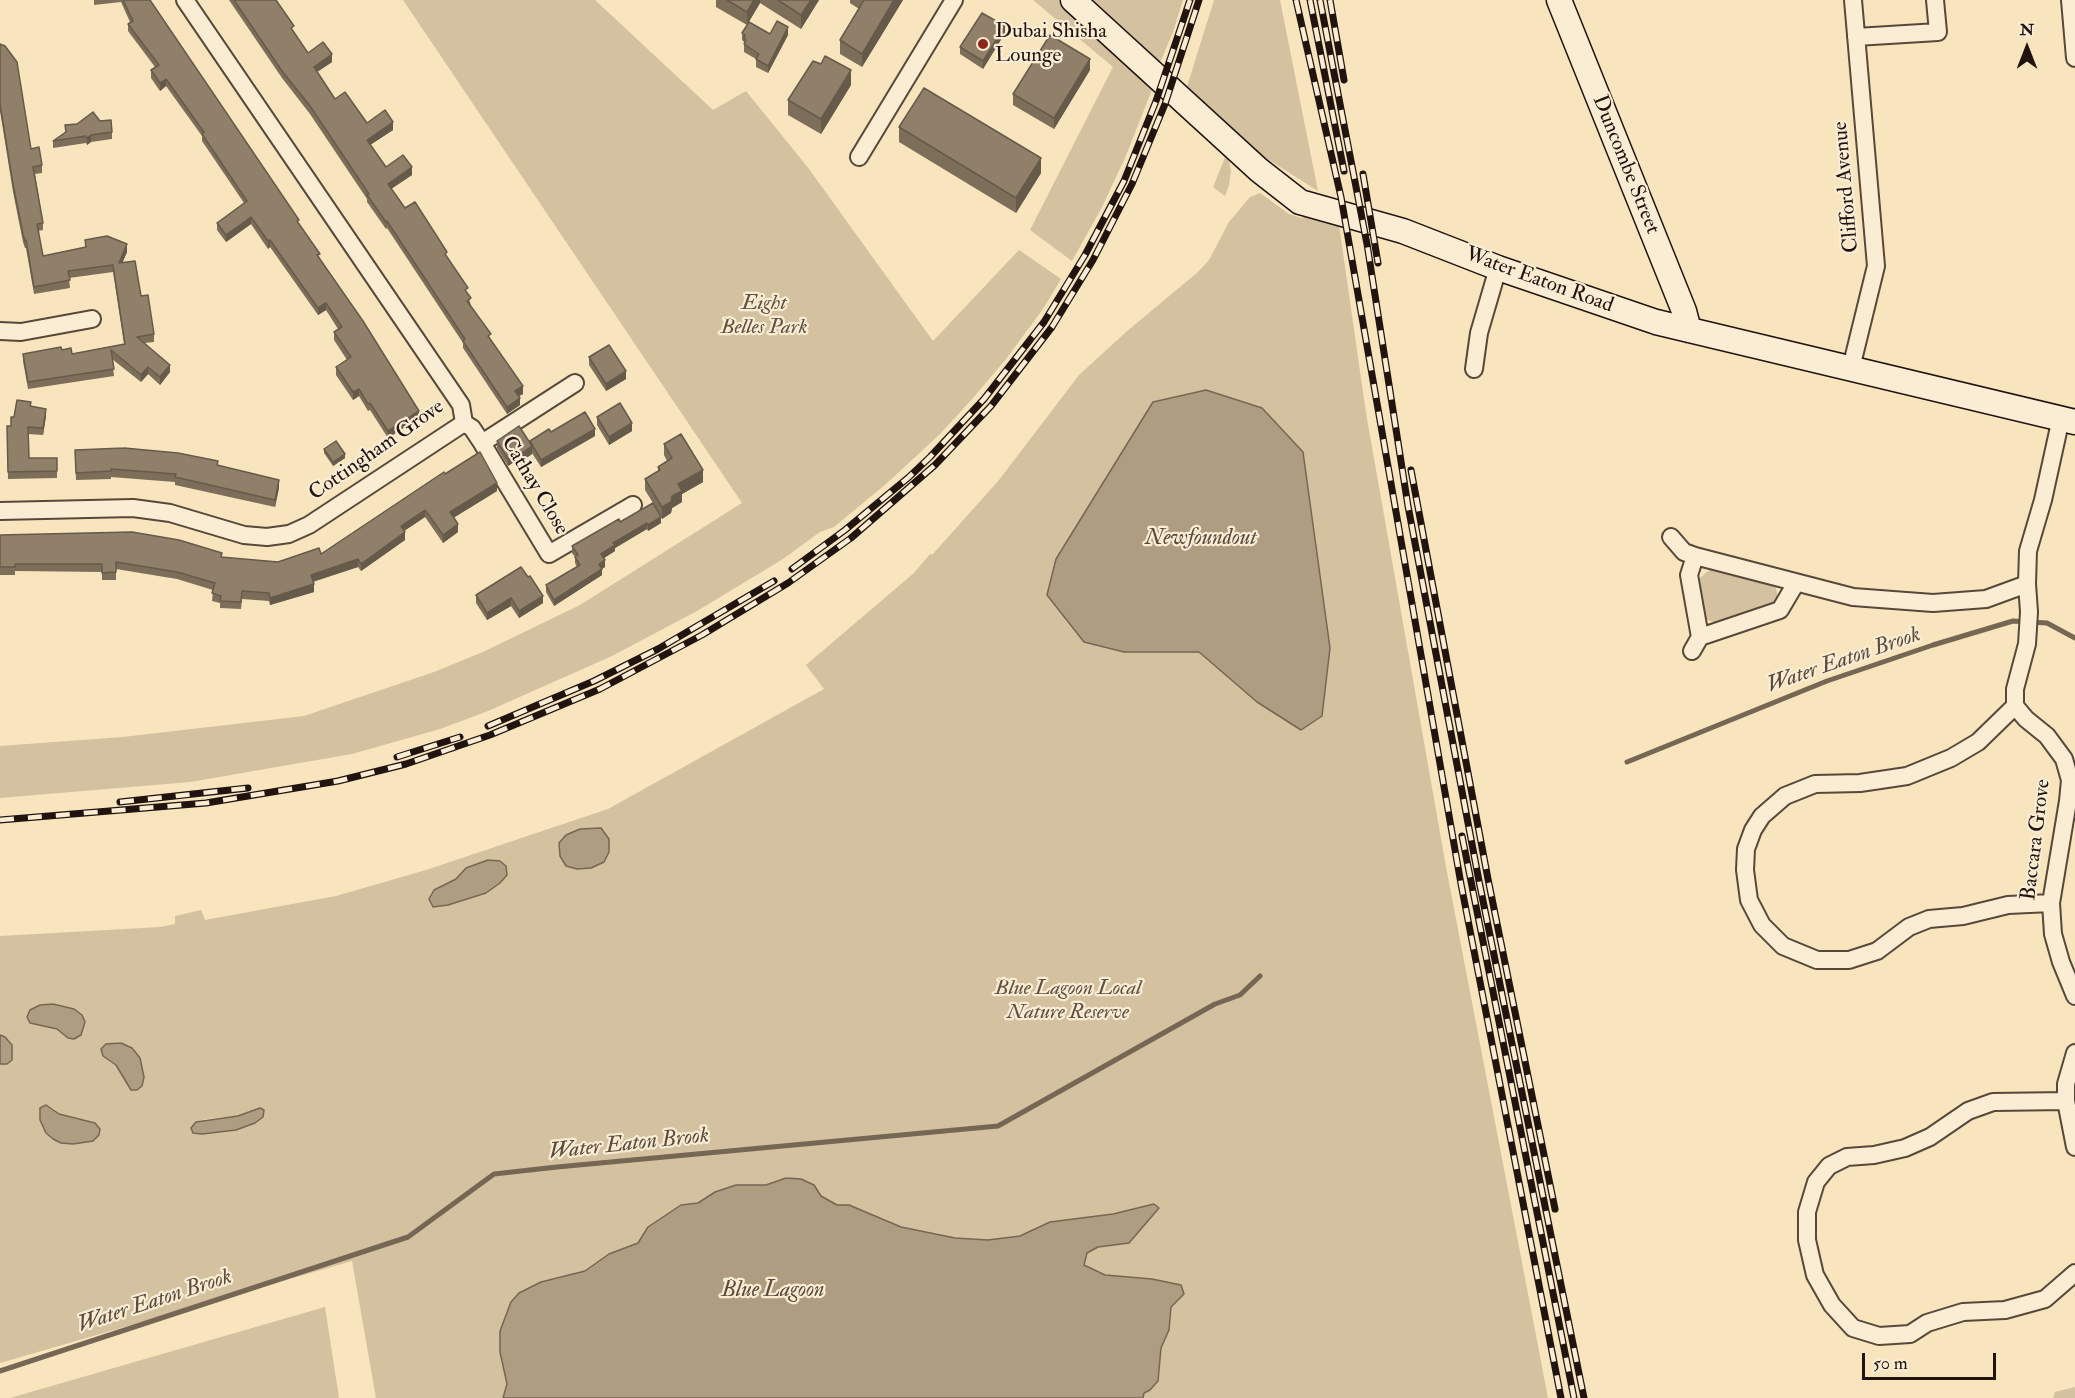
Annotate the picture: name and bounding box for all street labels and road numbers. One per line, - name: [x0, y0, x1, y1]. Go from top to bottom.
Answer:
- street label: Duncombe Street: [1586, 92, 1664, 238]
- street label: Clifford Avenue: [1829, 120, 1865, 254]
- street label: Water Eaton Road: [1462, 243, 1616, 319]
- street label: Cottingham Grove: [305, 395, 449, 507]
- street label: Cathay Close: [495, 432, 573, 540]
- street label: Baccara Grove: [2017, 778, 2057, 902]

